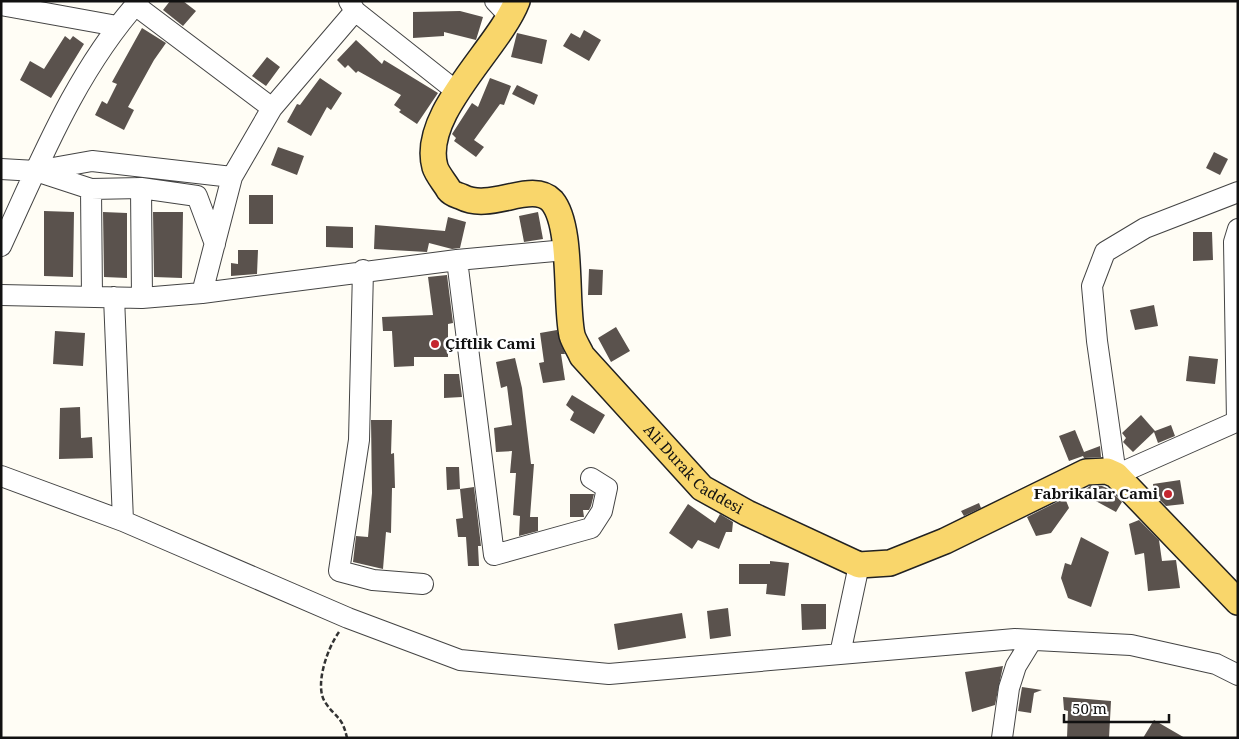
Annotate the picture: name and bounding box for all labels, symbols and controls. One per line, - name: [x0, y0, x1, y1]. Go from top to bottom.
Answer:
- place label: Çiftlik Cami: [445, 333, 536, 353]
- marker: Çiftlik Cami: [429, 338, 441, 350]
- street label: Ali Durak Caddesi: [640, 420, 747, 518]
- place label: Fabrikalar Cami: [1034, 483, 1159, 503]
- marker: Fabrikalar Cami: [1162, 488, 1174, 500]
- scale bar: [1064, 692, 1169, 724]
- text: 50 m: [1072, 698, 1107, 718]

